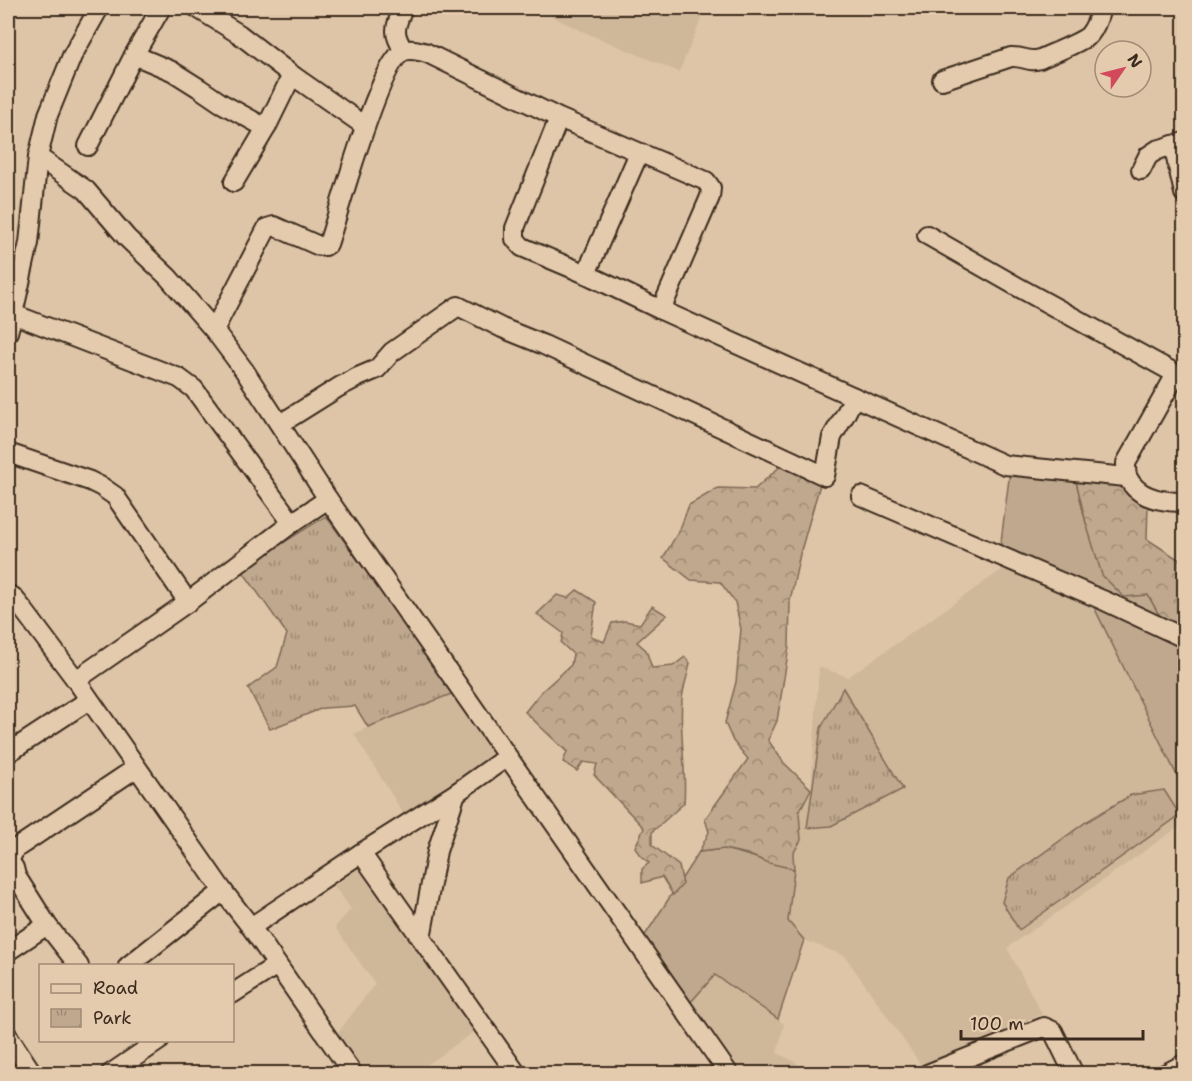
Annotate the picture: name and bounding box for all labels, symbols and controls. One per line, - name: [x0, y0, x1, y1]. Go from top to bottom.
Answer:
- north arrow: [1093, 39, 1153, 99]
- text: N: [1123, 49, 1147, 72]
- legend: [39, 964, 234, 1042]
- text: Road: [93, 976, 138, 1000]
- scale bar: [961, 1003, 1142, 1041]
- text: Park: [93, 1006, 132, 1030]
- text: 100 m: [970, 1012, 1024, 1036]

